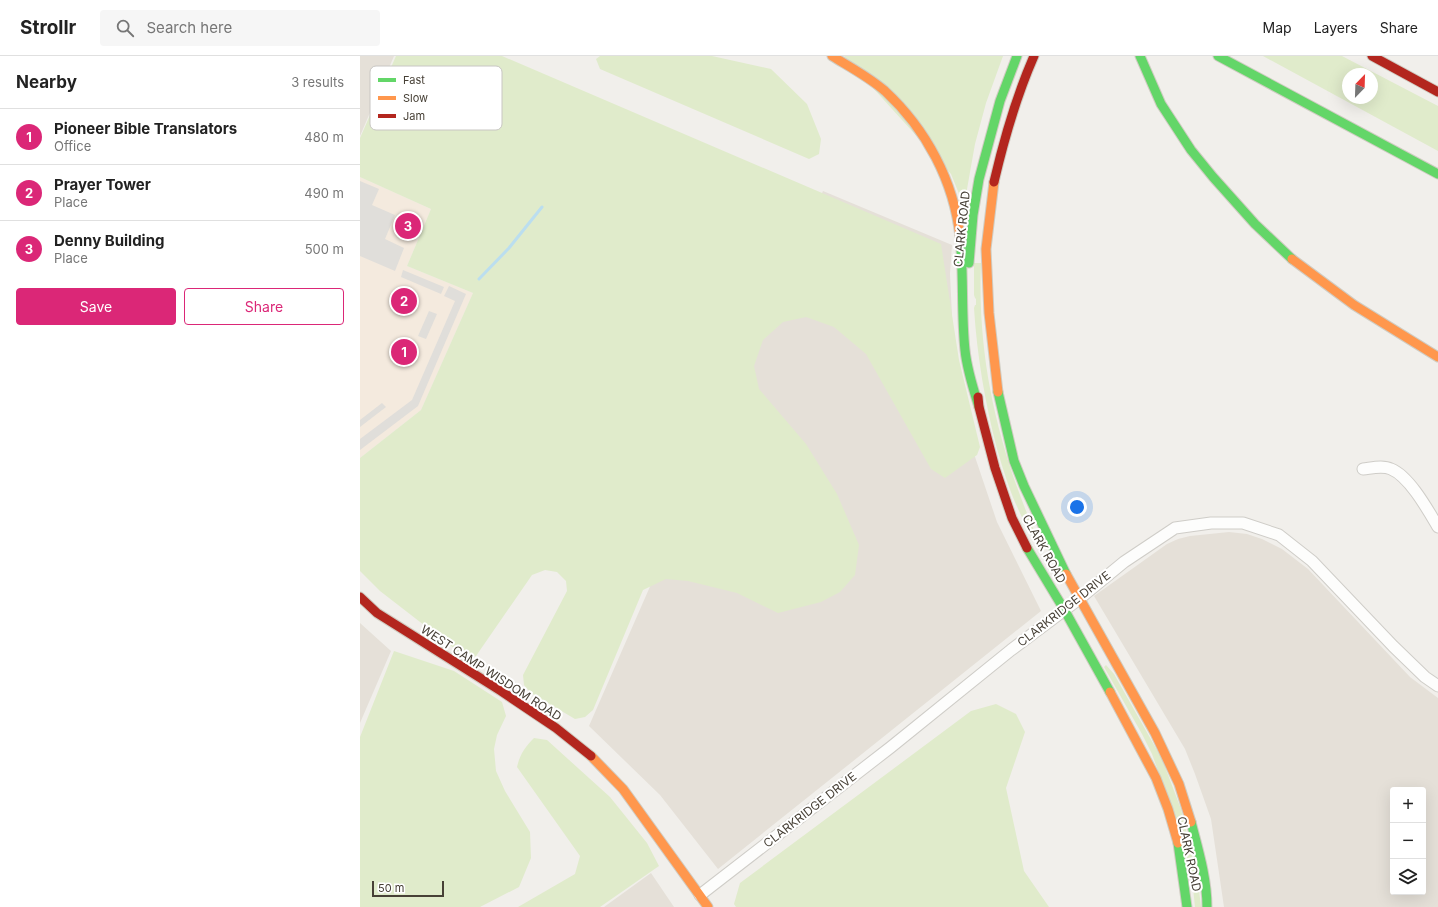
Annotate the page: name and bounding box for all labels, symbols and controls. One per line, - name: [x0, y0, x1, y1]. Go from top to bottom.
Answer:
- search box: [100, 10, 380, 46]
- text: Strollr: [20, 16, 76, 39]
- icon: search: [114, 17, 136, 39]
- text: Search here: [146, 18, 232, 37]
- text: Map: [1263, 19, 1292, 36]
- text: Layers: [1314, 19, 1358, 36]
- text: Share: [1380, 19, 1418, 36]
- legend: [370, 66, 502, 130]
- north arrow: [1342, 68, 1378, 104]
- text: Nearby: [16, 72, 77, 92]
- text: Fast: [403, 73, 425, 87]
- text: 3 results: [291, 74, 344, 90]
- text: Slow: [403, 91, 428, 105]
- text: Jam: [403, 109, 425, 123]
- text: Pioneer Bible Translators: [54, 119, 237, 138]
- text: 1: [26, 129, 32, 145]
- text: 480 m: [304, 129, 344, 145]
- text: Office: [54, 138, 91, 154]
- text: Prayer Tower: [54, 175, 151, 194]
- text: 2: [25, 185, 33, 201]
- text: 490 m: [304, 185, 344, 201]
- street label: CLARK ROAD: [950, 190, 973, 268]
- text: Place: [54, 194, 88, 210]
- pin: 3: [395, 211, 421, 241]
- text: Denny Building: [54, 231, 165, 250]
- text: 3: [25, 241, 33, 257]
- text: 500 m: [305, 241, 344, 257]
- text: Place: [54, 250, 88, 266]
- pin: 2: [391, 286, 417, 316]
- button: Save: [16, 288, 176, 325]
- button: Share: [184, 288, 344, 325]
- pin: 1: [391, 337, 417, 367]
- your location: [1067, 497, 1087, 517]
- street label: CLARK ROAD: [1019, 512, 1070, 586]
- street label: CLARKRIDGE DRIVE: [1014, 568, 1113, 650]
- street label: WEST CAMP WISDOM ROAD: [418, 621, 564, 724]
- street label: CLARKRIDGE DRIVE: [760, 769, 859, 851]
- map controls: [1390, 787, 1426, 895]
- button: +: [1390, 787, 1426, 823]
- street label: CLARK ROAD: [1174, 815, 1205, 893]
- button: −: [1390, 823, 1426, 859]
- button: layers: [1390, 859, 1426, 895]
- scale bar: [372, 879, 444, 898]
- text: 50 m: [378, 881, 404, 895]

